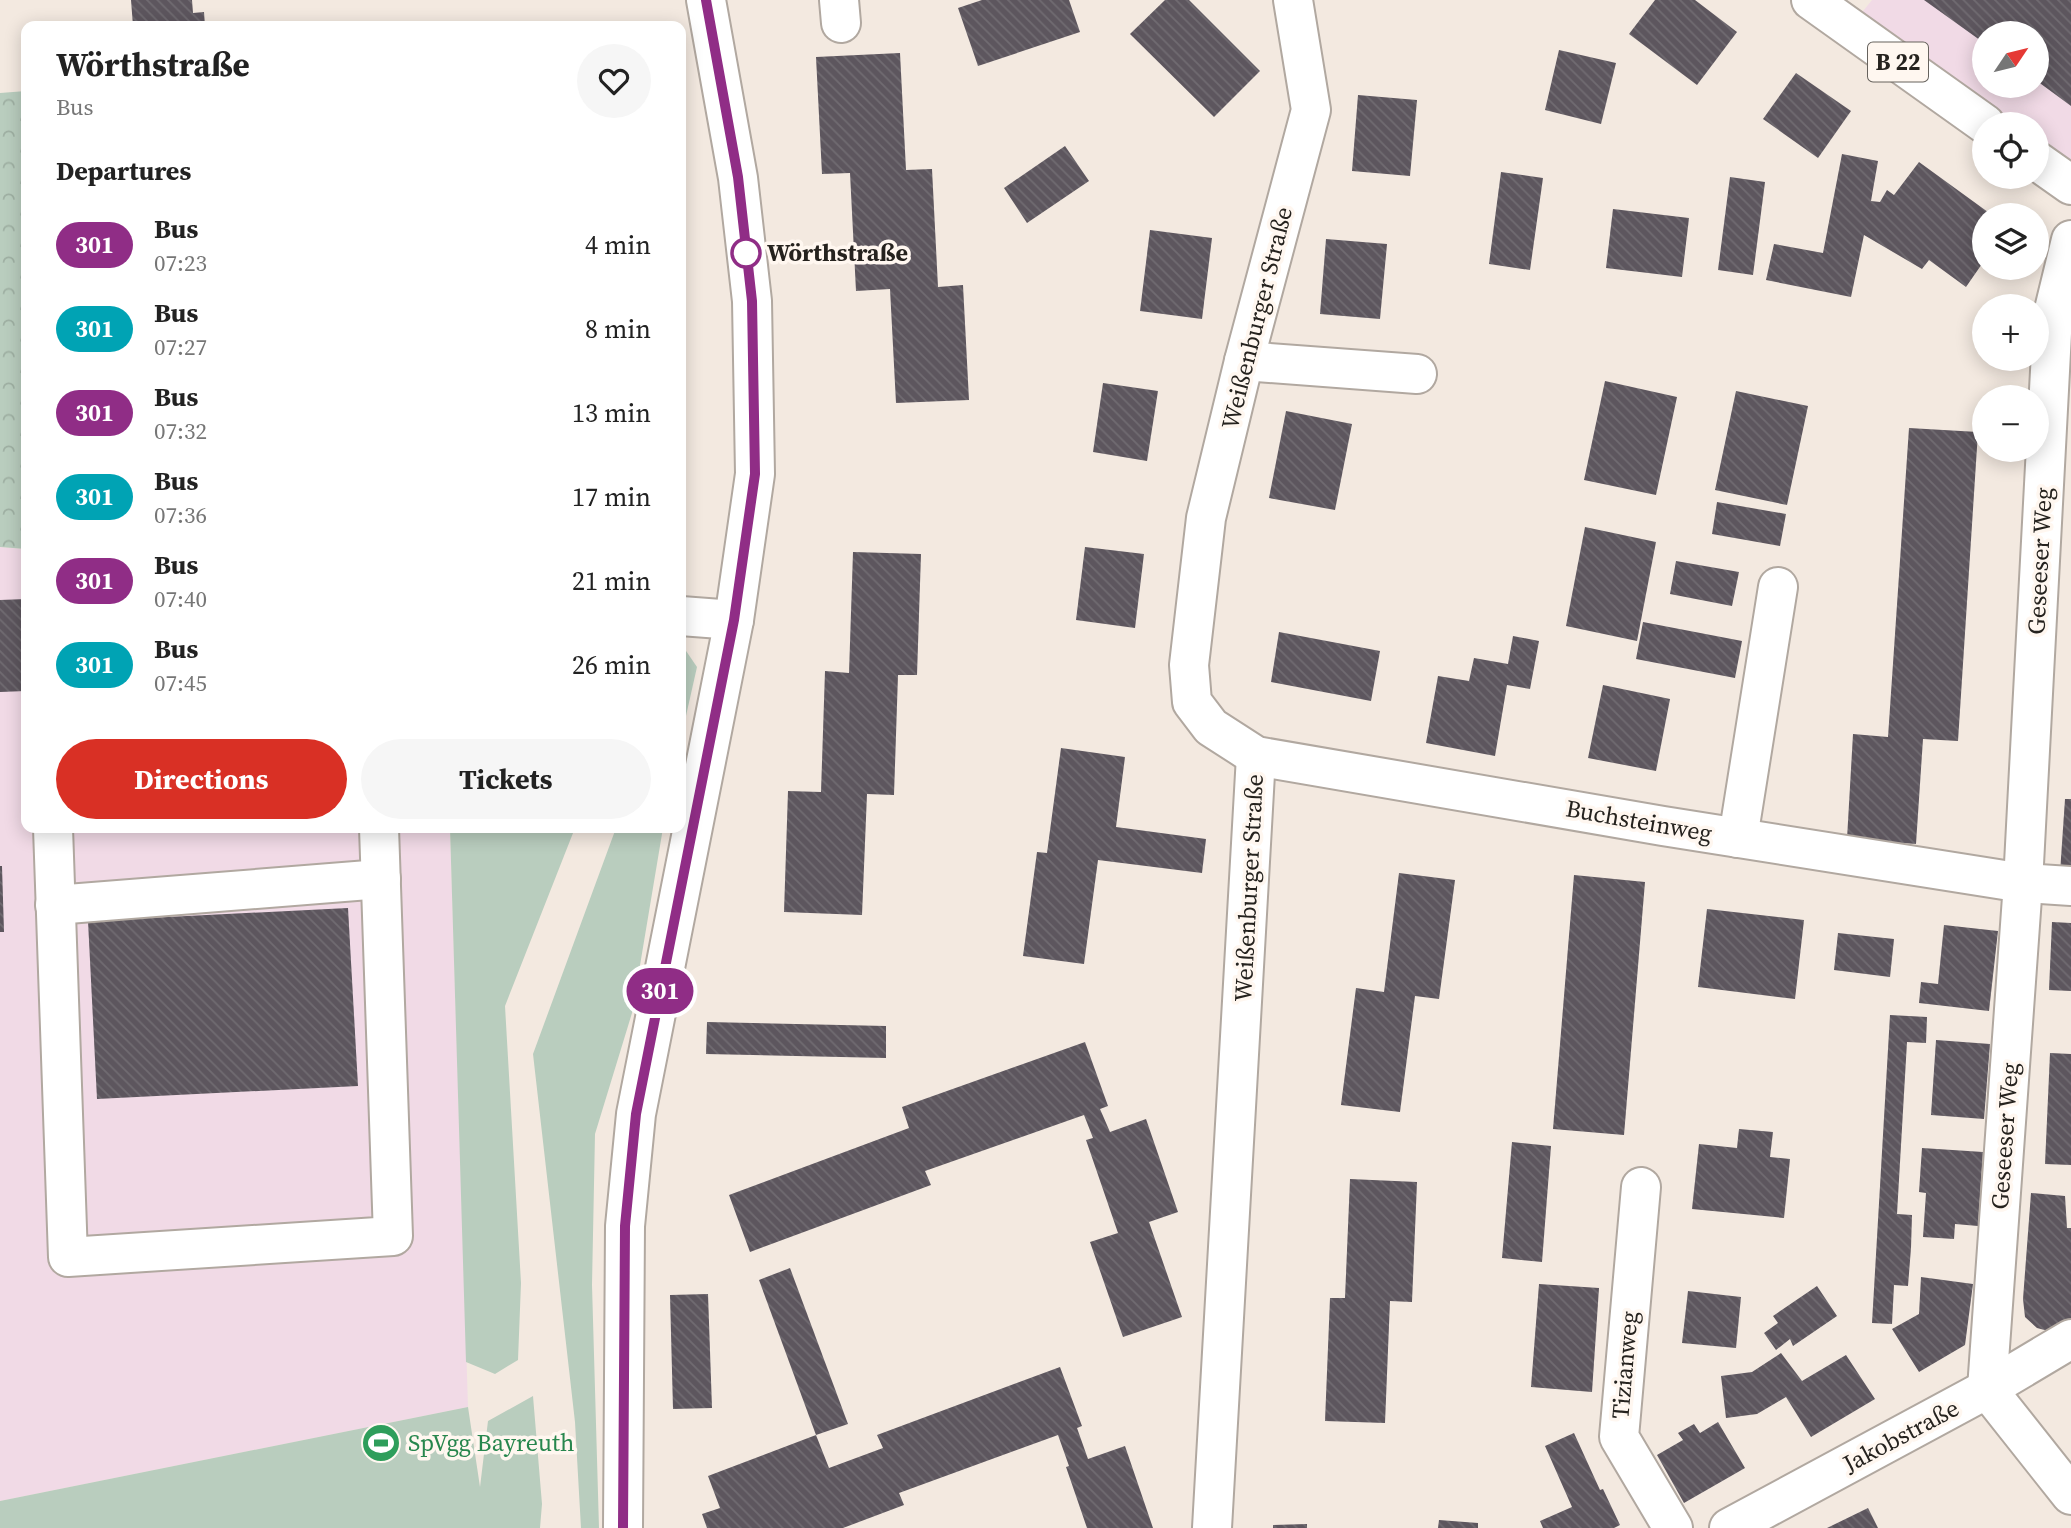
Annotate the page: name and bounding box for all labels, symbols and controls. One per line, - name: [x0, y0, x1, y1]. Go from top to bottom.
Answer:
- north arrow: [1972, 21, 2049, 98]
- map controls: [1972, 21, 2049, 462]
- text: Wörthstraße: [56, 42, 250, 87]
- road number: B 22: [1868, 43, 1928, 82]
- button: heart: [577, 44, 651, 118]
- text: Bus: [56, 91, 93, 123]
- button: locate: [1972, 112, 2049, 189]
- text: Departures: [56, 153, 191, 189]
- street label: Weißenburger Straße: [1213, 203, 1300, 432]
- button: layers: [1972, 203, 2049, 280]
- text: Bus: [154, 211, 198, 247]
- text: 4 min: [585, 227, 651, 263]
- text: 301: [75, 228, 114, 261]
- place label: Wörthstraße: [767, 236, 908, 269]
- marker: Wörthstraße: [731, 238, 761, 268]
- text: 07:23: [154, 247, 207, 279]
- button: +: [1972, 294, 2049, 371]
- text: Bus: [154, 295, 198, 331]
- text: 8 min: [585, 311, 651, 347]
- text: 301: [75, 312, 114, 345]
- text: 07:27: [154, 331, 207, 363]
- text: Bus: [154, 379, 198, 415]
- button: −: [1972, 385, 2049, 462]
- text: 13 min: [572, 395, 651, 431]
- text: 301: [75, 396, 114, 429]
- text: 07:32: [154, 415, 207, 447]
- text: Bus: [154, 463, 198, 499]
- text: 17 min: [572, 479, 651, 515]
- text: 301: [75, 480, 114, 513]
- street label: Geseeser Weg: [2019, 487, 2060, 635]
- text: 07:36: [154, 499, 207, 531]
- text: Bus: [154, 547, 198, 583]
- text: 21 min: [572, 563, 651, 599]
- text: 301: [75, 564, 114, 597]
- text: 07:40: [154, 583, 207, 615]
- text: Bus: [154, 631, 198, 667]
- text: 26 min: [572, 647, 651, 683]
- text: 301: [75, 648, 114, 681]
- text: 07:45: [154, 667, 207, 699]
- button: Directions: [56, 739, 347, 819]
- button: Tickets: [361, 739, 651, 819]
- street label: Weißenburger Straße: [1226, 773, 1271, 1003]
- street label: Buchsteinweg: [1563, 791, 1715, 850]
- line badge: 301: [620, 968, 700, 1014]
- text: 301: [640, 974, 680, 1007]
- street label: Geseeser Weg: [1983, 1061, 2026, 1211]
- street label: Tizianweg: [1603, 1310, 1646, 1420]
- street label: Jakobstraße: [1836, 1391, 1964, 1480]
- sports icon: SpVgg Bayreuth: [360, 1422, 402, 1464]
- place label: SpVgg Bayreuth: [408, 1426, 574, 1459]

